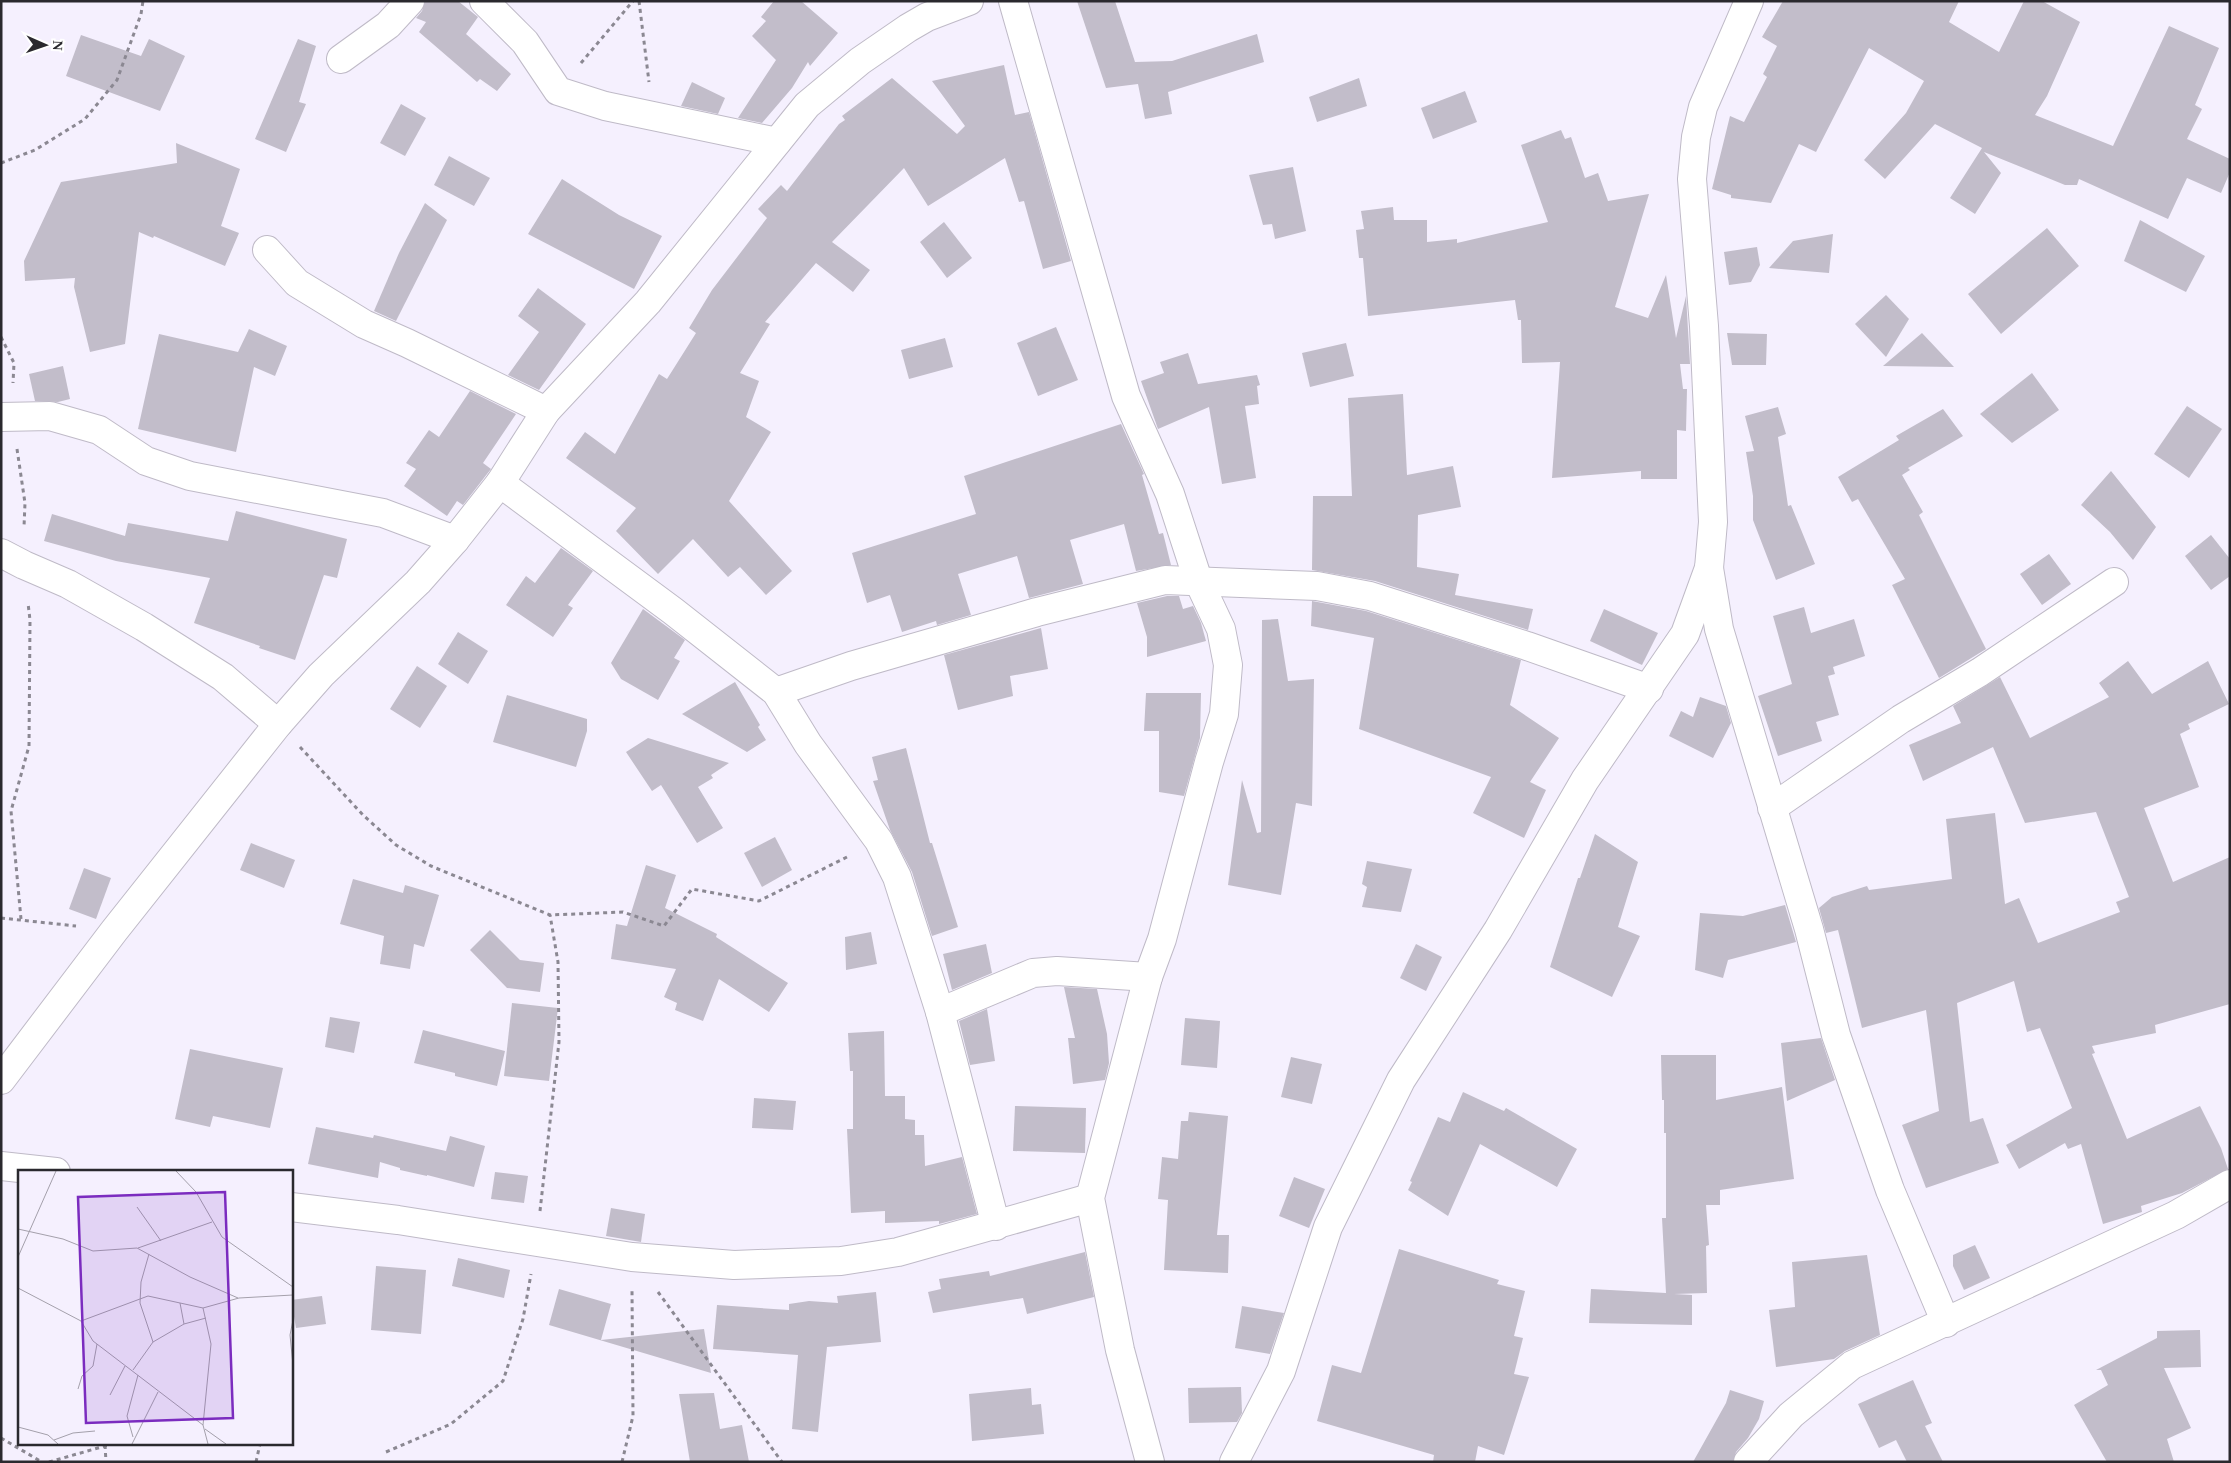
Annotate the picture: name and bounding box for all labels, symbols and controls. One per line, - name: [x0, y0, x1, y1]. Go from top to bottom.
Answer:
- north arrow: [20, 20, 70, 70]
- text: N: [50, 40, 65, 51]
- inset map: [18, 1170, 292, 1446]

